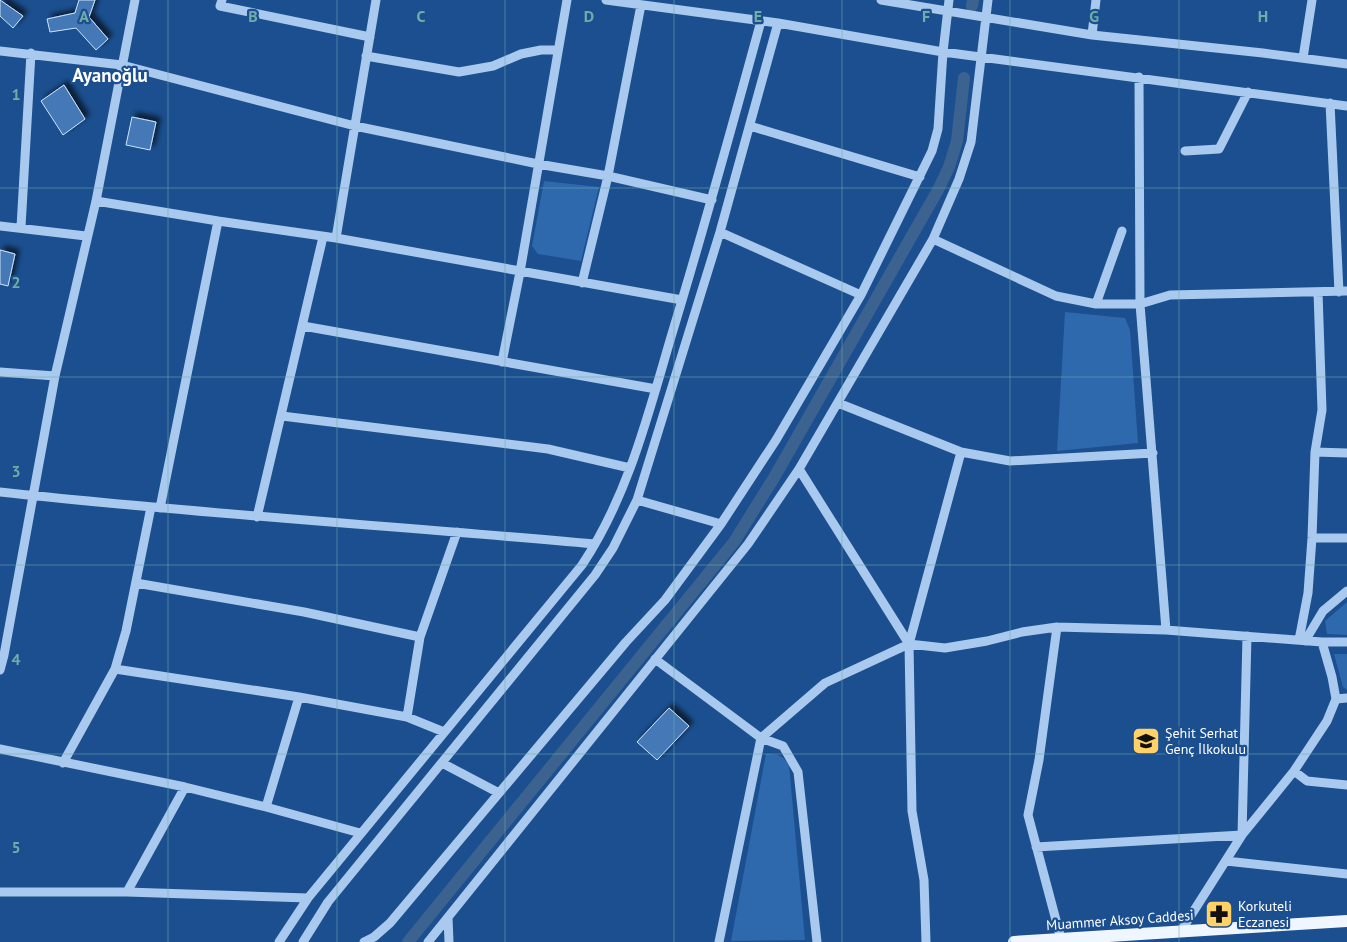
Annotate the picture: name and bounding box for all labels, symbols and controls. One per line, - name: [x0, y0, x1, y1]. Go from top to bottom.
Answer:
- text: A: [79, 6, 89, 26]
- text: B: [248, 6, 258, 26]
- text: C: [417, 6, 426, 26]
- text: D: [584, 6, 594, 26]
- text: E: [754, 6, 762, 26]
- text: F: [922, 6, 930, 26]
- text: G: [1089, 6, 1099, 26]
- text: H: [1258, 6, 1268, 26]
- district label: Ayanoğlu: [72, 63, 148, 87]
- text: 1: [11, 84, 21, 104]
- text: 2: [11, 272, 21, 292]
- text: 3: [11, 461, 21, 481]
- text: 4: [11, 649, 21, 669]
- place label: Şehit Serhat Genç İlkokulu: [1165, 724, 1246, 758]
- school or university icon: Şehit Serhat Genç İlkokulu: [1131, 726, 1161, 756]
- text: 5: [11, 837, 21, 857]
- place label: Korkuteli Eczanesi: [1238, 897, 1292, 931]
- pharmacy icon: Korkuteli Eczanesi: [1204, 899, 1234, 929]
- street label: Muammer Aksoy Caddesi: [1046, 906, 1194, 934]

